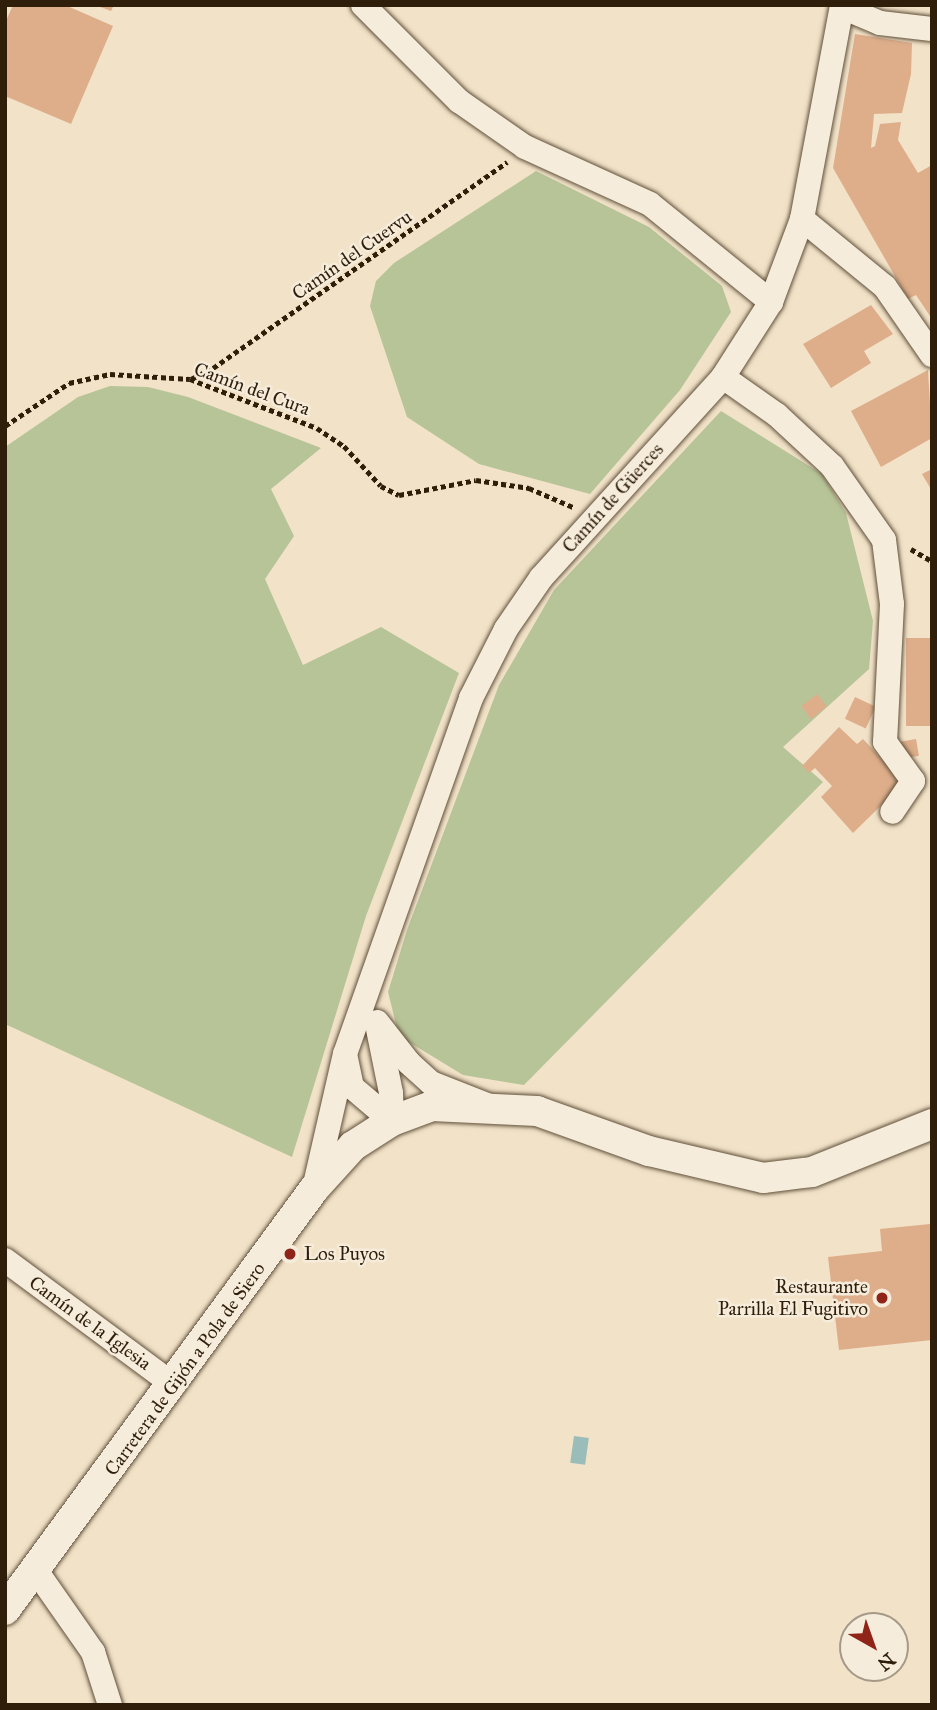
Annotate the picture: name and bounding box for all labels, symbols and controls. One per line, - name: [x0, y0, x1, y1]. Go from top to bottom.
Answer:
- street label: Camín del Cuervu: [288, 205, 416, 305]
- street label: Camín del Cura: [191, 358, 313, 420]
- street label: Camín de Güerces: [558, 438, 668, 558]
- place label: Los Puyos: [304, 1243, 385, 1265]
- marker: Los Puyos: [282, 1246, 298, 1262]
- street label: Carretera de Gijón a Pola de Siero: [100, 1258, 270, 1480]
- street label: Camín de la Iglesia: [25, 1271, 155, 1375]
- place label: Restaurante Parrilla El Fugitivo: [718, 1276, 868, 1320]
- marker: Restaurante Parrilla El Fugitivo: [874, 1290, 890, 1306]
- north arrow: [839, 1612, 909, 1682]
- text: N: [873, 1648, 900, 1676]

